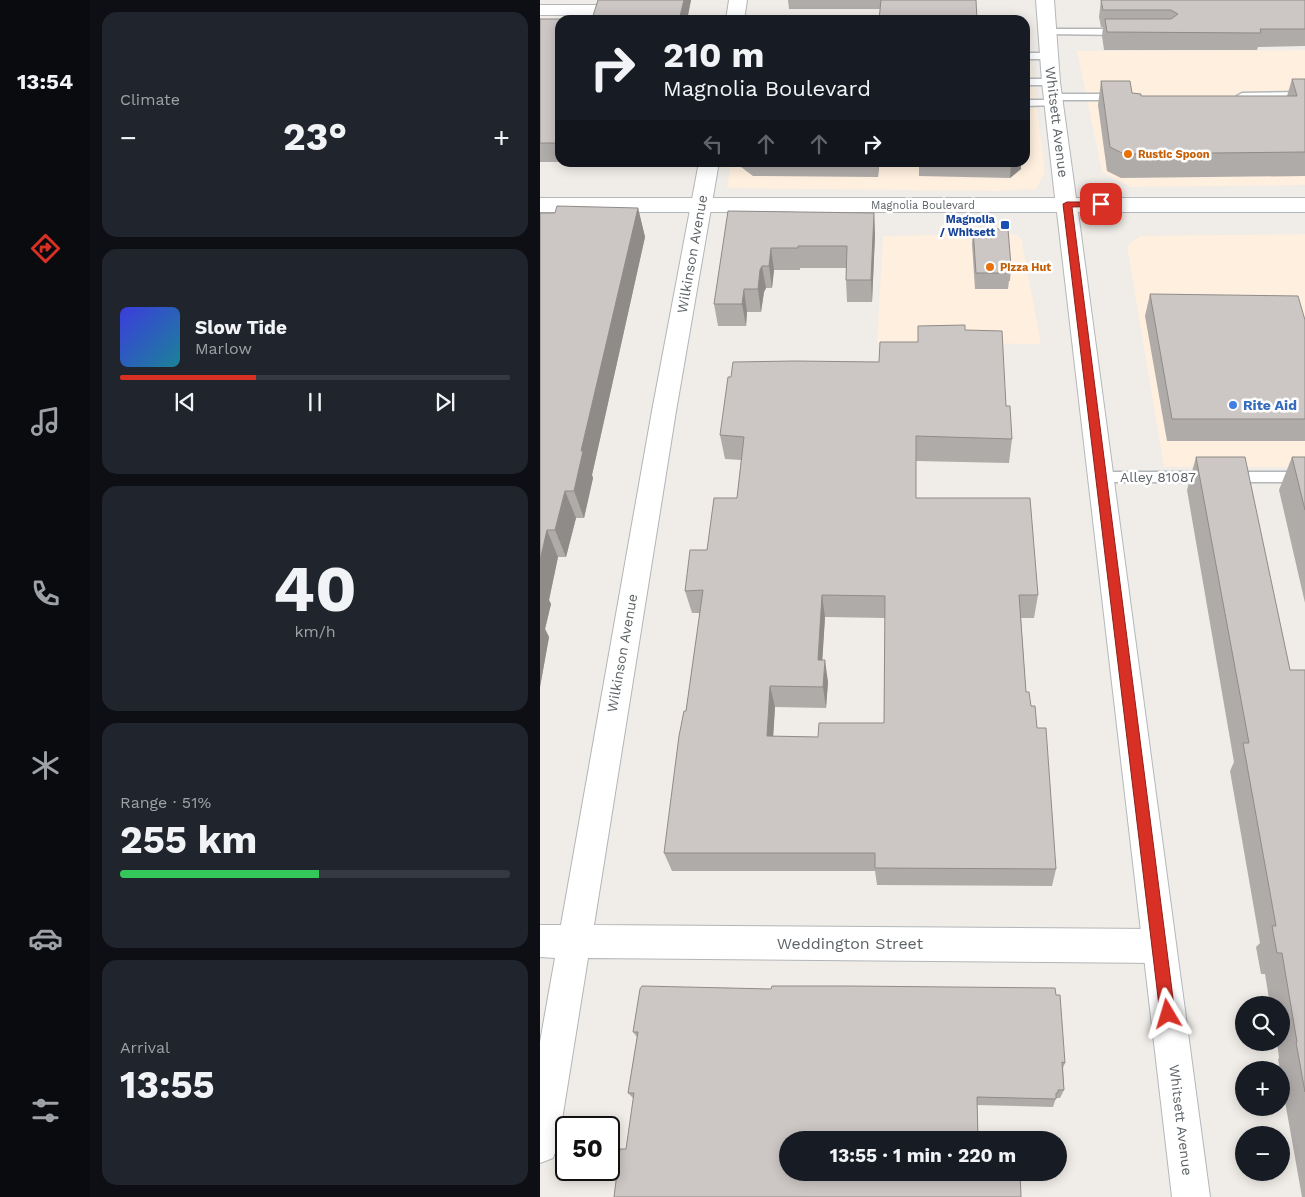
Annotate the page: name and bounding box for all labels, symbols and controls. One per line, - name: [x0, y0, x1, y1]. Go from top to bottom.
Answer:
- text: 210 m: [663, 34, 764, 76]
- icon: right: [580, 35, 645, 100]
- street label: Whitsett Avenue: [1042, 66, 1072, 178]
- text: 13:54: [17, 69, 73, 94]
- text: Magnolia Boulevard: [663, 76, 871, 101]
- text: Climate: [120, 90, 180, 109]
- text: 23°: [283, 115, 347, 159]
- text: −: [120, 121, 137, 154]
- text: +: [493, 121, 510, 154]
- icon: left: [699, 130, 727, 158]
- icon: ahead: [752, 130, 780, 158]
- icon: ahead: [805, 130, 833, 158]
- icon: right: [858, 130, 886, 158]
- marker: Rustic Spoon: [1122, 148, 1134, 160]
- place label: Rustic Spoon: [1138, 148, 1210, 161]
- pin: [1080, 183, 1122, 225]
- icon: arrive: [1087, 190, 1115, 218]
- street label: Wilkinson Avenue: [674, 194, 710, 314]
- street label: Magnolia Boulevard: [871, 199, 975, 212]
- place label: Magnolia / Whitsett: [940, 213, 996, 239]
- marker: Magnolia / Whitsett: [999, 219, 1011, 231]
- icon: directions: [28, 231, 63, 266]
- marker: Pizza Hut: [984, 261, 996, 273]
- place label: Pizza Hut: [1000, 261, 1051, 274]
- text: Slow Tide: [195, 316, 287, 339]
- text: Marlow: [195, 339, 252, 358]
- icon: previous: [171, 388, 199, 416]
- icon: pause: [301, 388, 329, 416]
- icon: next: [431, 388, 459, 416]
- place label: Rite Aid: [1243, 397, 1297, 413]
- marker: Rite Aid: [1227, 399, 1239, 411]
- icon: music: [28, 404, 63, 439]
- street label: Alley 81087: [1120, 469, 1196, 485]
- text: 40: [273, 551, 357, 627]
- icon: phone: [28, 576, 63, 611]
- street label: Wilkinson Avenue: [604, 593, 640, 713]
- text: km/h: [294, 622, 336, 641]
- icon: climate: [28, 748, 63, 783]
- text: Range · 51%: [120, 793, 211, 812]
- text: 255 km: [120, 818, 257, 862]
- icon: car: [28, 921, 63, 956]
- street label: Weddington Street: [777, 934, 924, 953]
- position arrow: [1141, 987, 1193, 1039]
- map controls: [1235, 996, 1290, 1181]
- button: search: [1235, 996, 1290, 1051]
- text: Arrival: [120, 1038, 170, 1057]
- button: +: [1235, 1061, 1290, 1116]
- text: 13:55: [120, 1063, 215, 1107]
- street label: Whitsett Avenue: [1166, 1064, 1196, 1176]
- icon: filters: [28, 1093, 63, 1128]
- speed limit sign: 50: [555, 1116, 620, 1181]
- button: −: [1235, 1126, 1290, 1181]
- text: 13:55 · 1 min · 220 m: [830, 1144, 1016, 1167]

